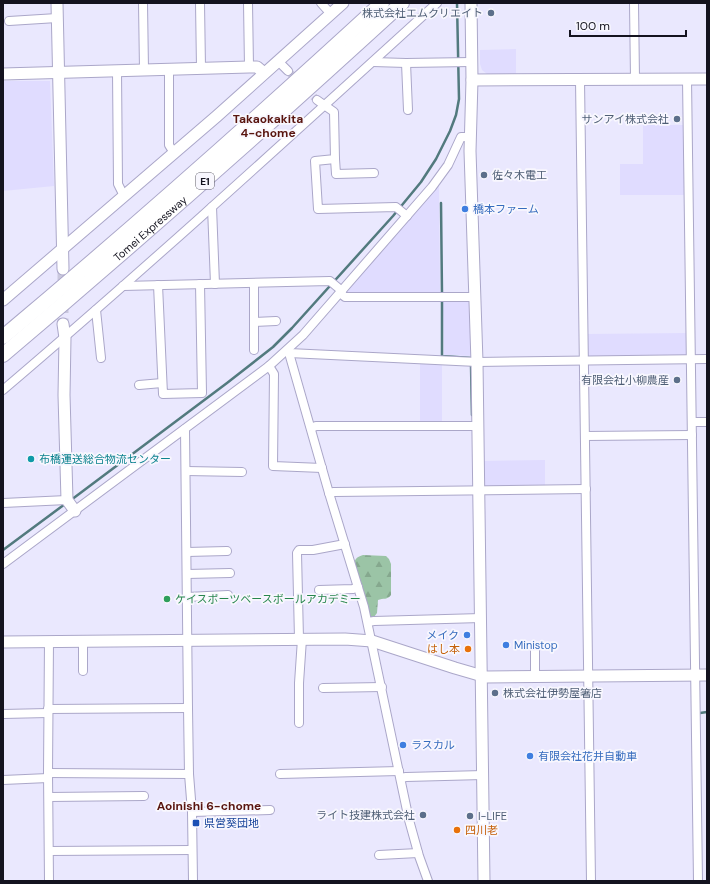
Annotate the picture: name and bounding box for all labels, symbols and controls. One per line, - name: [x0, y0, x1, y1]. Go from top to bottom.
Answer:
- place label: 株式会社エムクリエイト: [362, 6, 483, 20]
- marker: 株式会社エムクリエイト: [486, 8, 496, 18]
- scale bar: [570, 12, 686, 38]
- text: 100 m: [576, 18, 610, 34]
- district label: Takaokakita 4-chome: [233, 111, 303, 141]
- place label: サンアイ株式会社: [582, 112, 669, 126]
- marker: サンアイ株式会社: [672, 114, 682, 124]
- place label: 佐々木電工: [492, 168, 547, 182]
- marker: 佐々木電工: [479, 170, 489, 180]
- road number: E1: [196, 173, 214, 189]
- street label: Tomei Expressway: [110, 193, 190, 264]
- place label: 橋本ファーム: [473, 202, 539, 216]
- marker: 橋本ファーム: [460, 204, 470, 214]
- place label: 有限会社小柳農産: [581, 373, 669, 387]
- marker: 有限会社小柳農産: [672, 375, 682, 385]
- place label: 布橋運送総合物流センター: [39, 452, 171, 466]
- marker: 布橋運送総合物流センター: [26, 454, 36, 464]
- place label: ケイスポーツベースボールアカデミー: [175, 592, 361, 606]
- marker: ケイスポーツベースボールアカデミー: [162, 594, 172, 604]
- place label: メイク: [426, 628, 459, 642]
- marker: メイク: [462, 630, 472, 640]
- place label: Ministop: [514, 638, 558, 652]
- marker: Ministop: [501, 640, 511, 650]
- place label: はし本: [427, 642, 460, 656]
- marker: はし本: [463, 644, 473, 654]
- place label: 株式会社伊勢屋箸店: [503, 686, 602, 700]
- marker: 株式会社伊勢屋箸店: [490, 688, 500, 698]
- place label: ラスカル: [411, 738, 455, 752]
- marker: ラスカル: [398, 740, 408, 750]
- place label: 有限会社花井自動車: [538, 749, 637, 763]
- marker: 有限会社花井自動車: [525, 751, 535, 761]
- district label: Aoinishi 6-chome: [157, 798, 261, 814]
- place label: ライト技建株式会社: [316, 808, 415, 822]
- place label: I-LIFE: [478, 809, 507, 823]
- marker: ライト技建株式会社: [418, 810, 428, 820]
- marker: I-LIFE: [465, 811, 475, 821]
- place label: 県営葵団地: [204, 816, 259, 830]
- marker: 県営葵団地: [191, 818, 201, 828]
- place label: 四川老: [465, 823, 498, 837]
- marker: 四川老: [452, 825, 462, 835]

